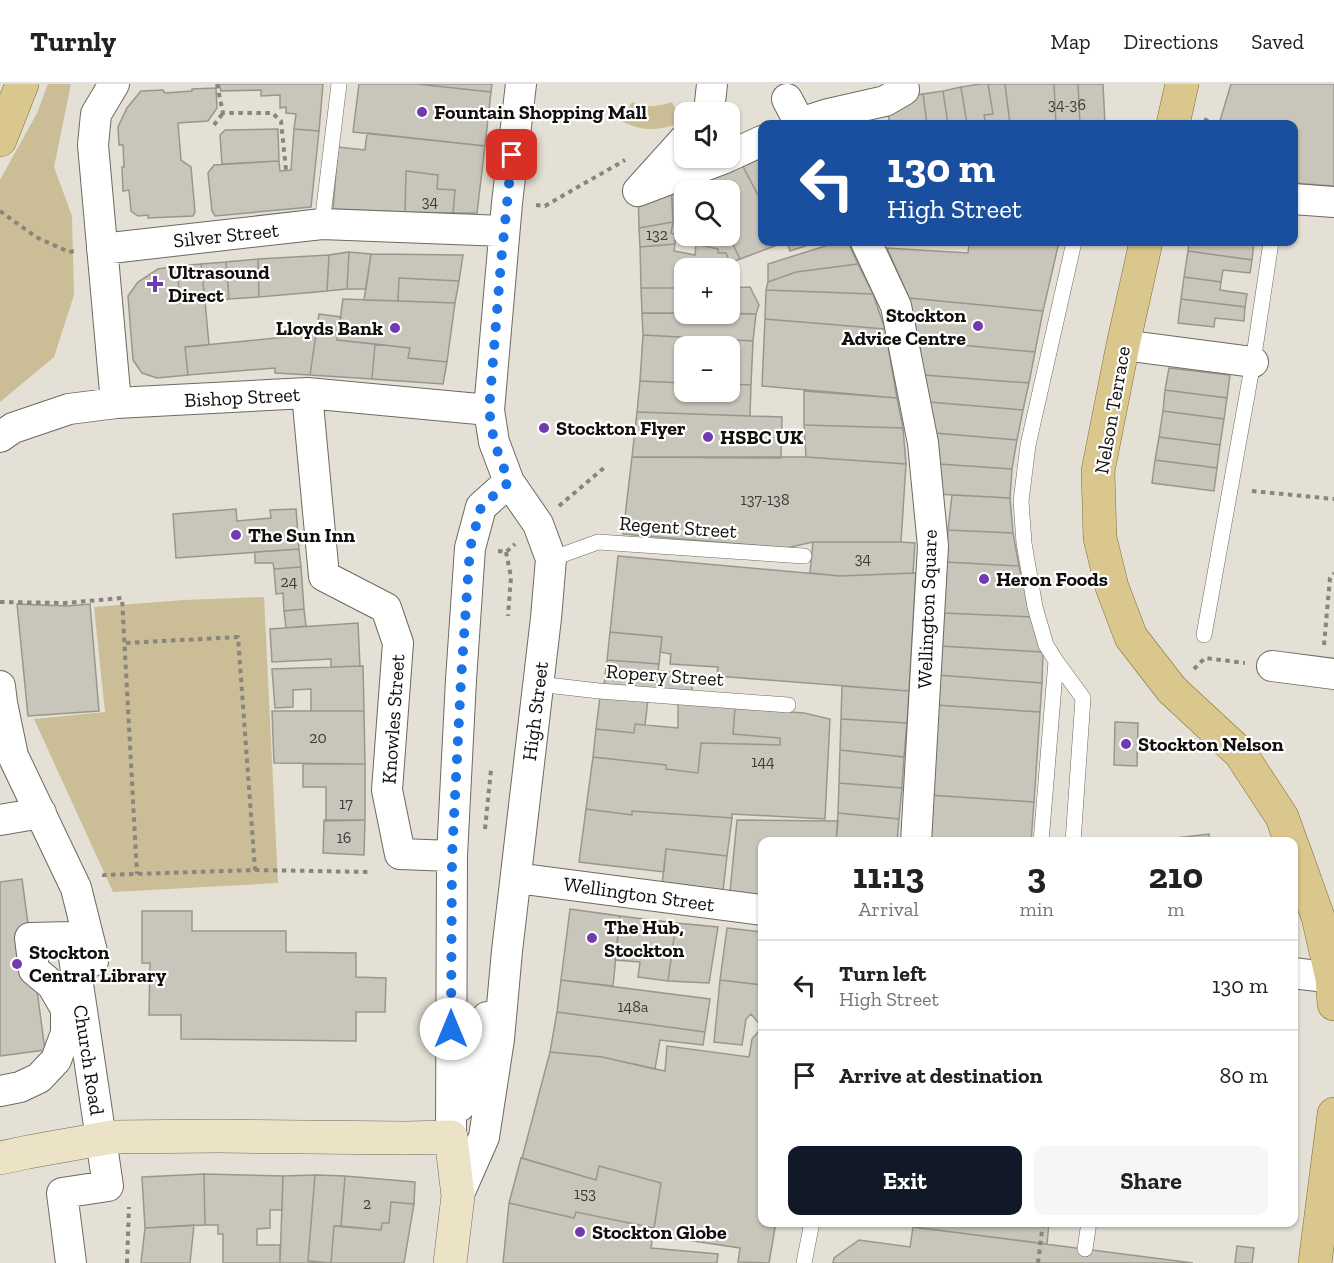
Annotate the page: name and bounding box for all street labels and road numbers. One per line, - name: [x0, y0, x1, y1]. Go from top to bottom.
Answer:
- street label: Silver Street: [172, 217, 280, 252]
- street label: Nelson Terrace: [1089, 344, 1135, 476]
- street label: Bishop Street: [183, 382, 301, 412]
- street label: Regent Street: [618, 511, 738, 543]
- street label: Wellington Square: [912, 529, 942, 689]
- street label: Knowles Street: [376, 653, 410, 785]
- street label: High Street: [517, 659, 553, 762]
- street label: Ropery Street: [605, 659, 725, 691]
- street label: Wellington Street: [562, 872, 717, 917]
- street label: Church Road: [68, 1003, 110, 1117]

